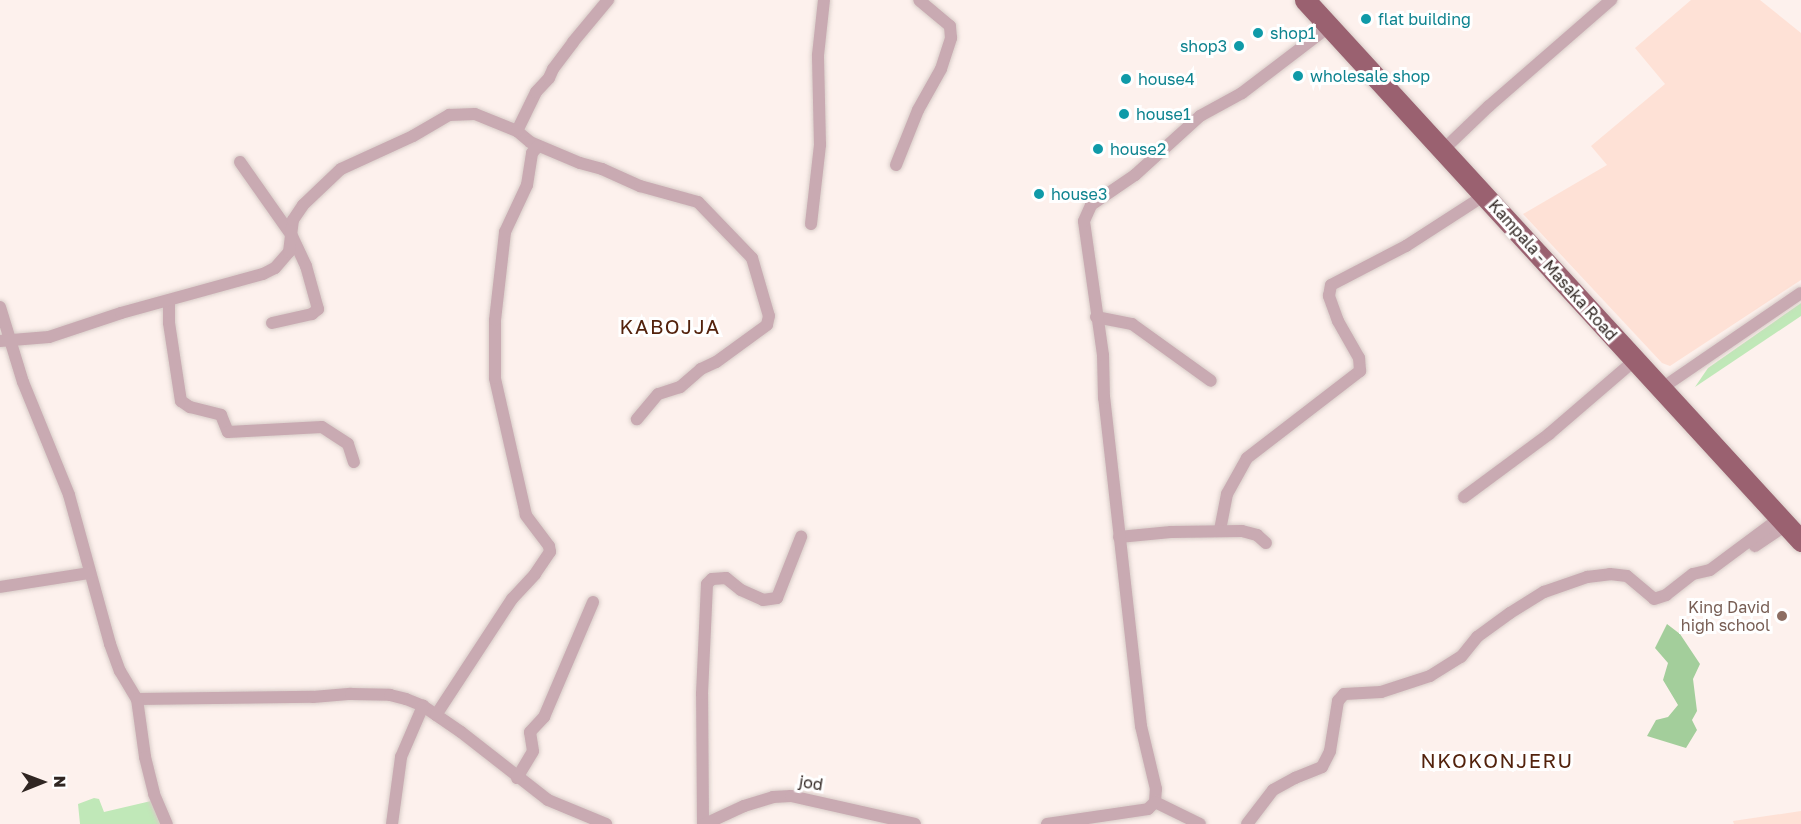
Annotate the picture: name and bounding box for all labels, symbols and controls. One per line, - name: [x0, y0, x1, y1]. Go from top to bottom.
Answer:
- place label: flat building: [1378, 9, 1471, 29]
- marker: flat building: [1359, 12, 1373, 26]
- place label: shop1: [1270, 23, 1316, 43]
- marker: shop1: [1251, 26, 1265, 40]
- place label: shop3: [1180, 36, 1227, 56]
- marker: shop3: [1232, 39, 1246, 53]
- place label: wholesale shop: [1310, 66, 1430, 86]
- place label: house4: [1138, 69, 1195, 89]
- marker: wholesale shop: [1291, 69, 1305, 83]
- marker: house4: [1119, 72, 1133, 86]
- place label: house1: [1136, 104, 1191, 124]
- marker: house1: [1117, 107, 1131, 121]
- place label: house2: [1110, 139, 1166, 159]
- marker: house2: [1091, 142, 1105, 156]
- place label: house3: [1051, 184, 1107, 204]
- marker: house3: [1032, 187, 1046, 201]
- street label: Kampala - Masaka Road: [1485, 196, 1621, 344]
- district label: KABOJJA: [619, 314, 721, 338]
- place label: King David high school: [1681, 597, 1770, 635]
- marker: King David high school: [1775, 609, 1789, 623]
- district label: NKOKONJERU: [1420, 748, 1574, 772]
- north arrow: [12, 752, 72, 812]
- street label: jod: [798, 772, 824, 794]
- text: N: [50, 775, 70, 788]

